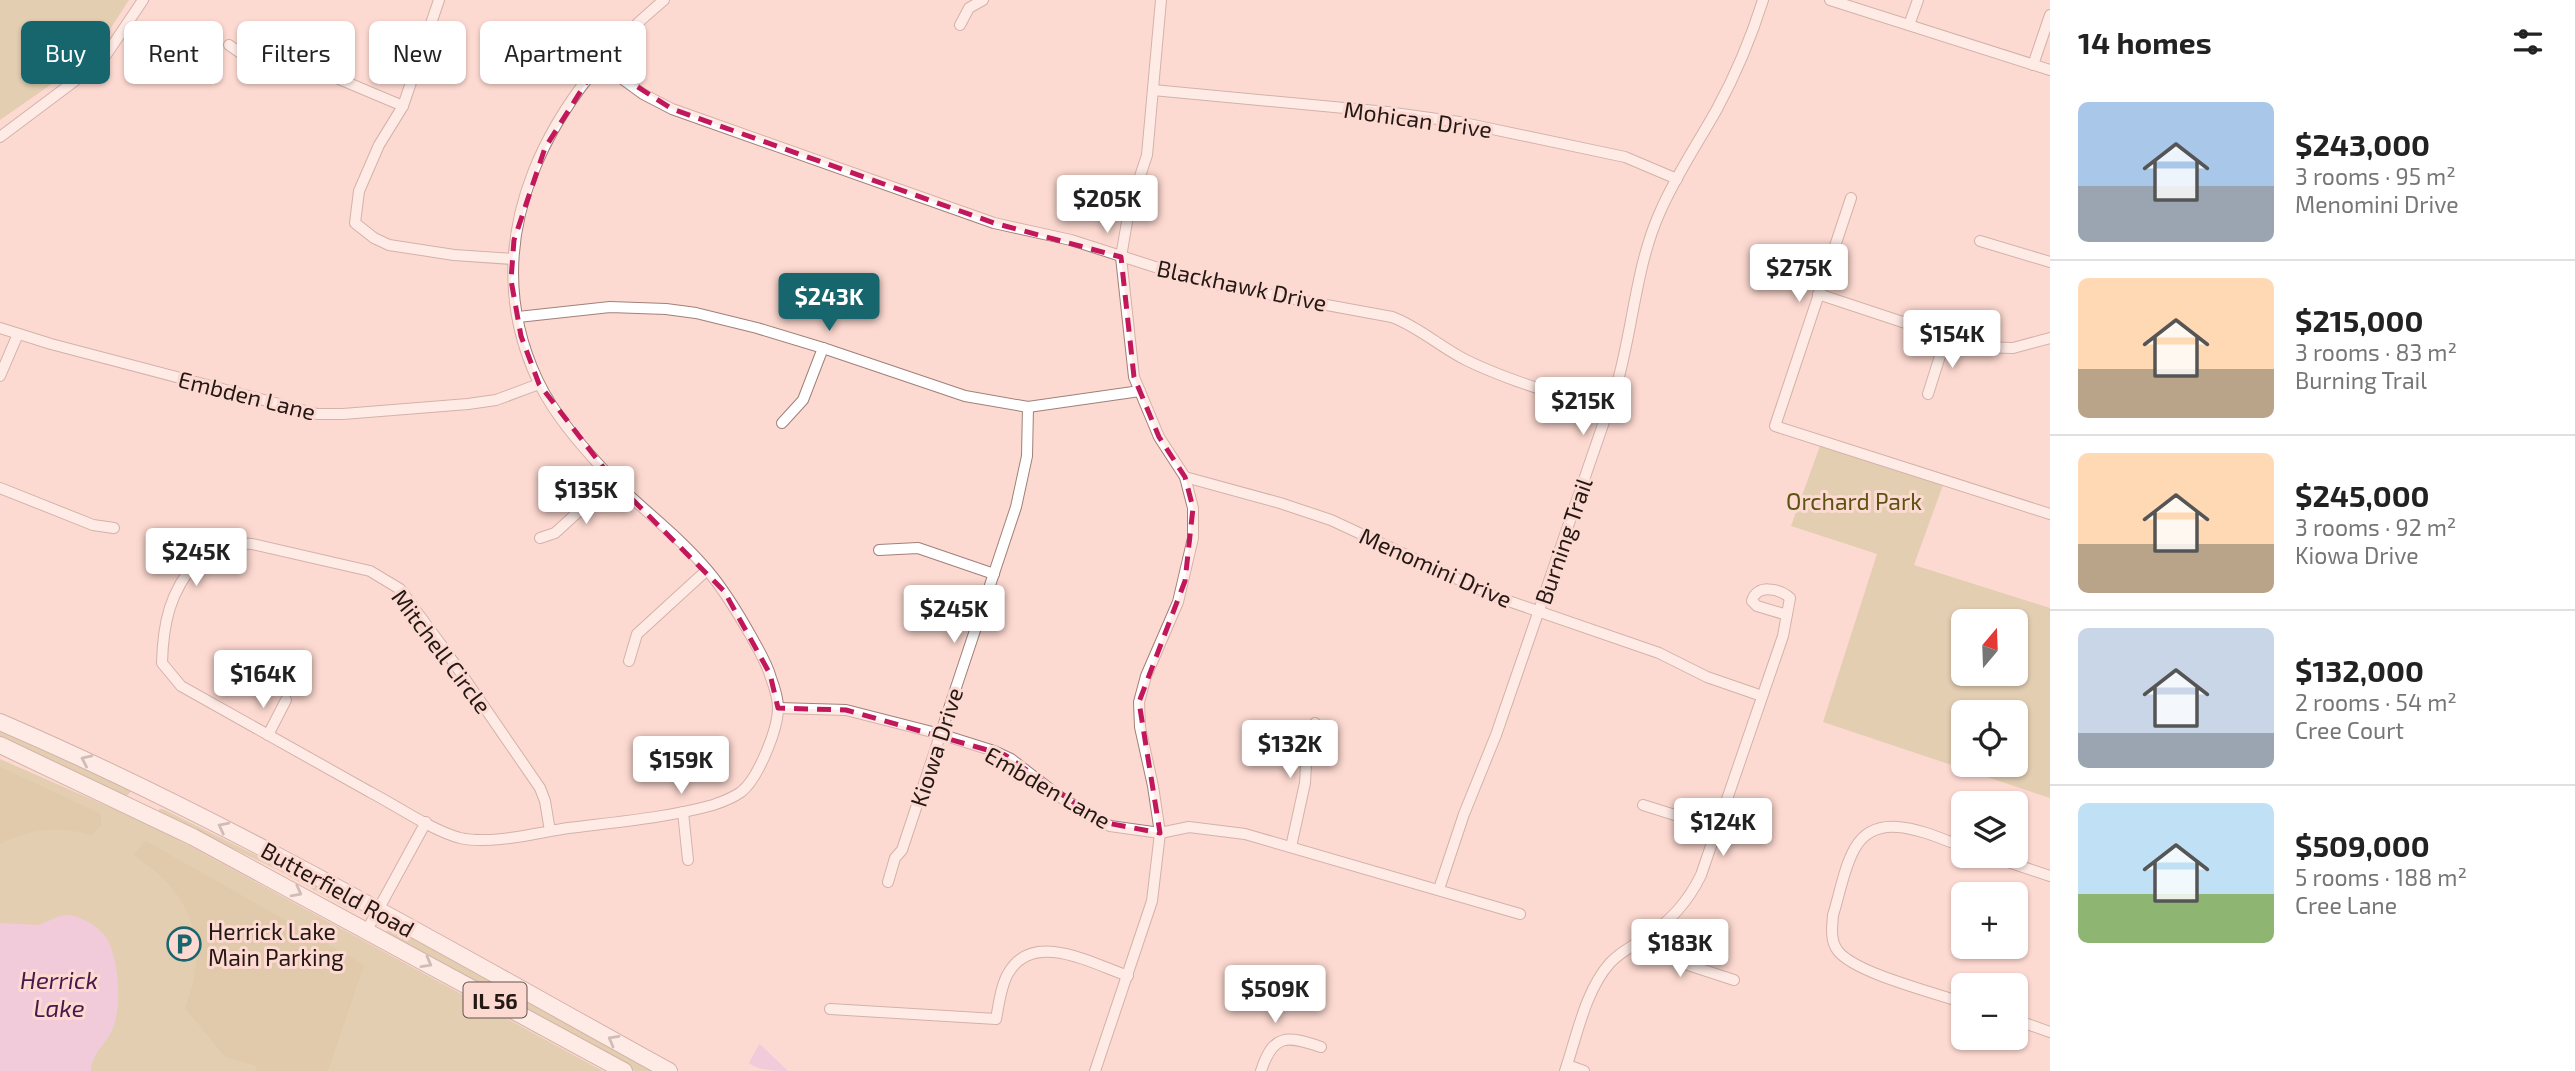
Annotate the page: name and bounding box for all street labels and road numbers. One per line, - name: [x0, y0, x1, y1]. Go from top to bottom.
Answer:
- street label: Mohican Drive: [1342, 95, 1494, 143]
- street label: Blackhawk Drive: [1155, 253, 1329, 317]
- street label: Embden Lane: [176, 364, 318, 426]
- street label: Burning Trail: [1528, 474, 1598, 608]
- street label: Menomini Drive: [1356, 521, 1516, 613]
- street label: Mitchell Circle: [386, 583, 498, 719]
- street label: Kiowa Drive: [904, 684, 968, 810]
- street label: Embden Lane: [980, 740, 1116, 834]
- street label: Butterfield Road: [256, 835, 420, 943]
- road number: IL 56: [463, 982, 526, 1018]

